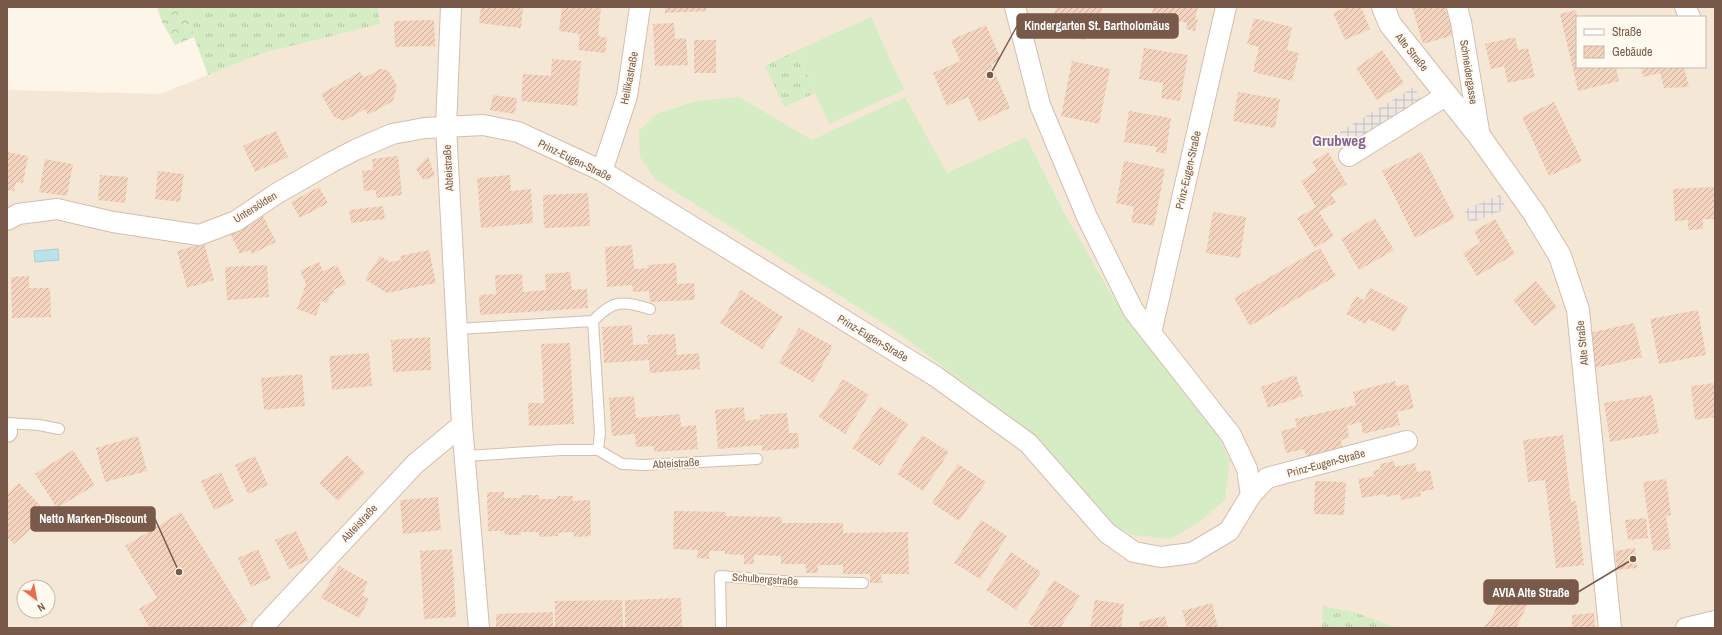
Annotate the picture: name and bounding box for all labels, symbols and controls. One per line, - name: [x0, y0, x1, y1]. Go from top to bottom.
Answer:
- callout: Kindergarten St. Bartholomäus: [1017, 14, 1178, 38]
- legend: [1576, 16, 1706, 68]
- text: Kindergarten St. Bartholomäus: [1024, 18, 1170, 34]
- text: Straße: [1612, 24, 1642, 40]
- street label: Alte Straße: [1392, 29, 1432, 74]
- street label: Schneidergasse: [1457, 39, 1481, 105]
- text: Gebäude: [1612, 44, 1653, 60]
- street label: Heilikastraße: [617, 50, 641, 106]
- street label: Prinz-Eugen-Straße: [1172, 129, 1204, 211]
- district label: Grubweg: [1312, 130, 1366, 151]
- street label: Prinz-Eugen-Straße: [536, 136, 614, 184]
- street label: Abteistraße: [440, 144, 456, 193]
- street label: Untersölden: [231, 188, 279, 226]
- street label: Prinz-Eugen-Straße: [835, 311, 911, 365]
- street label: Alte Straße: [1573, 320, 1591, 367]
- street label: Prinz-Eugen-Straße: [1285, 446, 1367, 480]
- street label: Abteistraße: [651, 455, 700, 471]
- street label: Abteistraße: [337, 501, 380, 546]
- callout: Netto Marken-Discount: [31, 507, 155, 531]
- text: Netto Marken-Discount: [39, 511, 148, 527]
- street label: Schulbergstraße: [731, 570, 799, 588]
- north arrow: [16, 579, 56, 619]
- callout: AVIA Alte Straße: [1484, 580, 1578, 604]
- text: AVIA Alte Straße: [1493, 585, 1570, 601]
- text: N: [35, 600, 48, 615]

